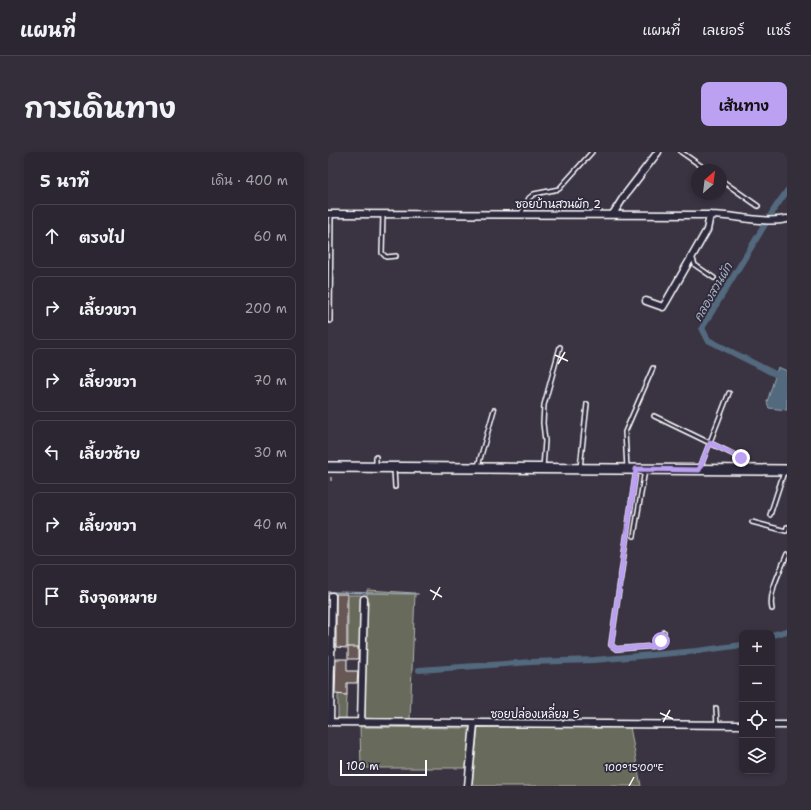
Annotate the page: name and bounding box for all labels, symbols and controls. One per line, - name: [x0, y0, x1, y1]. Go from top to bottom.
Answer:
- text: แผนที่: [20, 18, 76, 43]
- text: แผนที่: [642, 21, 680, 39]
- text: เลเยอร์: [702, 21, 744, 39]
- text: แชร์: [766, 21, 791, 39]
- button: เส้นทาง: [701, 82, 787, 126]
- text: การเดินทาง: [24, 89, 176, 127]
- north arrow: [691, 164, 727, 200]
- text: 5 นาที: [40, 170, 89, 192]
- text: เดิน · 400 m: [211, 172, 288, 189]
- street label: ซอยบ้านสวนผัก 2: [515, 197, 601, 212]
- icon: ahead: [41, 225, 63, 247]
- text: ตรงไป: [79, 228, 125, 248]
- text: 60 m: [254, 228, 287, 245]
- water label: คลองสวนผัก: [690, 259, 737, 324]
- icon: right: [41, 297, 63, 319]
- text: เลี้ยวขวา: [79, 300, 137, 320]
- text: 200 m: [245, 300, 287, 317]
- icon: right: [41, 369, 63, 391]
- text: เลี้ยวขวา: [79, 372, 137, 392]
- text: 70 m: [253, 372, 287, 389]
- icon: left: [41, 441, 63, 463]
- text: เลี้ยวซ้าย: [79, 444, 140, 464]
- text: 30 m: [253, 444, 287, 461]
- route end: [732, 449, 750, 467]
- icon: right: [41, 513, 63, 535]
- text: เลี้ยวขวา: [79, 516, 137, 536]
- text: 40 m: [253, 516, 287, 533]
- icon: arrive: [41, 585, 63, 607]
- text: ถึงจุดหมาย: [79, 588, 157, 608]
- map controls: [739, 630, 775, 774]
- button: +: [739, 630, 775, 666]
- route start: [652, 632, 670, 650]
- button: −: [739, 666, 775, 702]
- button: locate: [739, 702, 775, 738]
- street label: ซอยปล่องเหลี่ยม 5: [490, 703, 580, 722]
- button: layers: [739, 738, 775, 774]
- scale bar: [340, 758, 427, 777]
- text: 100 m: [346, 759, 379, 774]
- text: 100°15'00"E: [604, 761, 664, 774]

